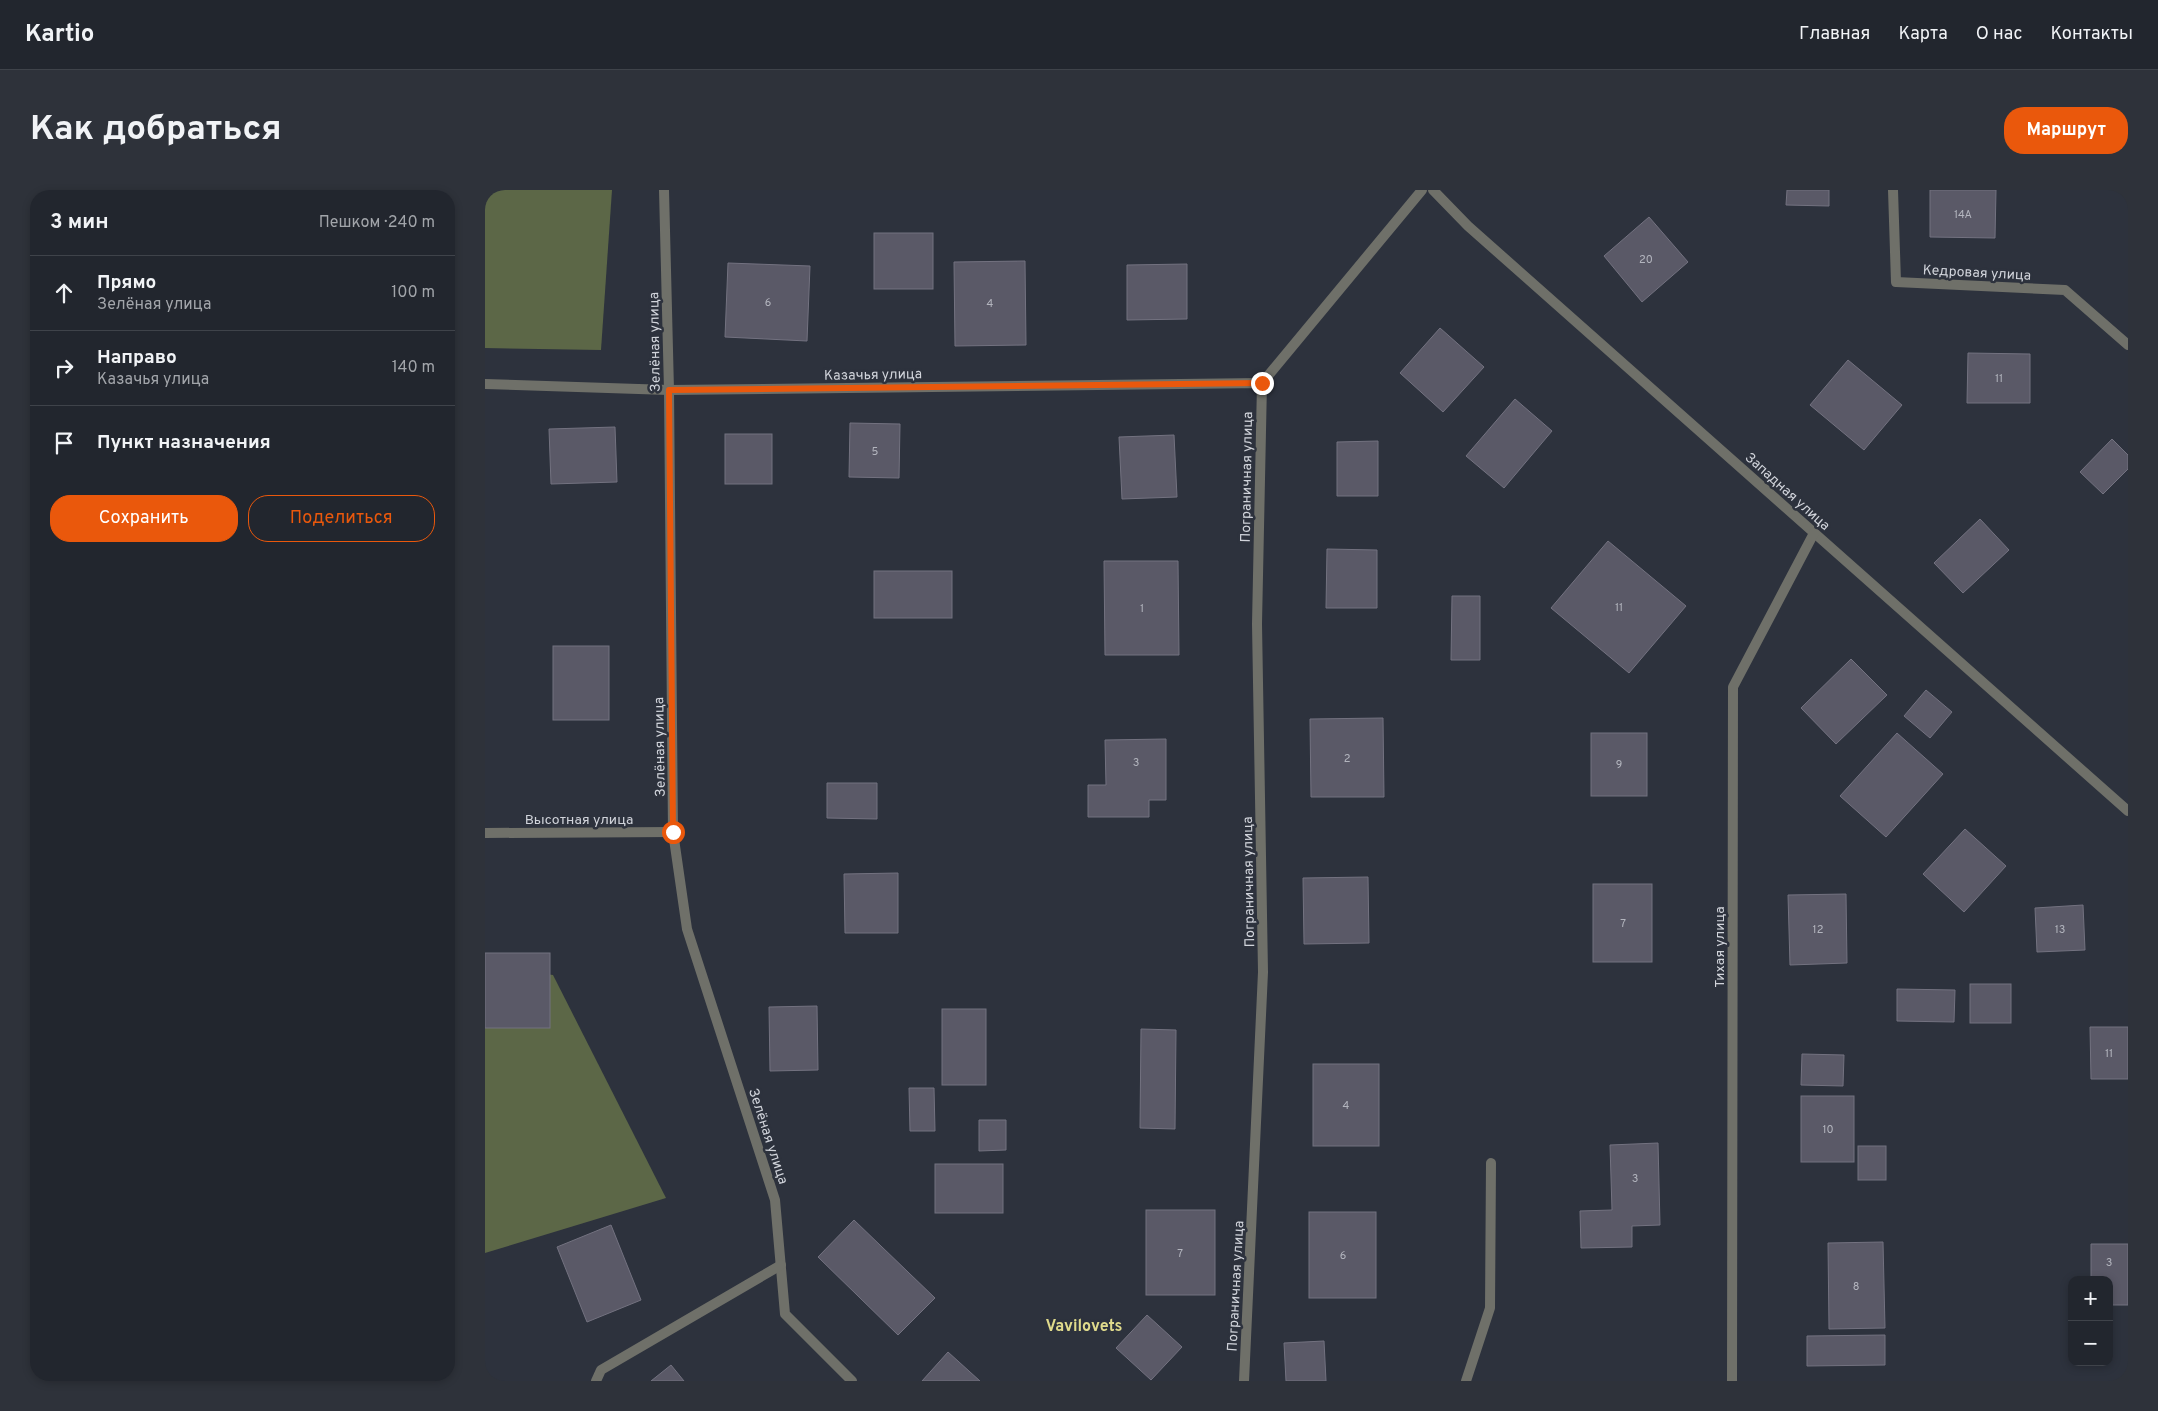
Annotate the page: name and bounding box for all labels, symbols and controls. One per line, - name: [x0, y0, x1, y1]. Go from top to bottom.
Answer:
- text: Kartio: [25, 20, 94, 50]
- text: Главная: [1799, 23, 1870, 46]
- text: Карта: [1898, 23, 1948, 46]
- text: О нас: [1976, 23, 2022, 46]
- text: Контакты: [2050, 23, 2133, 46]
- button: Маршрут: [2004, 107, 2128, 154]
- text: Как добраться: [30, 108, 282, 152]
- house number: 14А: [1954, 208, 1972, 222]
- text: 3 мин: [50, 209, 109, 236]
- text: Пешком · 240 m: [319, 213, 435, 233]
- house number: 20: [1639, 253, 1653, 267]
- street label: Кедровая улица: [1922, 262, 2032, 285]
- text: Прямо: [97, 271, 156, 295]
- icon: ahead: [50, 279, 78, 307]
- text: 100 m: [391, 283, 435, 303]
- street label: Зелёная улица: [646, 292, 665, 392]
- text: Зелёная улица: [97, 295, 211, 315]
- house number: 6: [765, 296, 771, 310]
- house number: 4: [987, 297, 994, 311]
- text: Направо: [97, 346, 177, 370]
- icon: right: [50, 354, 78, 382]
- text: 140 m: [392, 358, 435, 378]
- street label: Казачья улица: [824, 366, 922, 385]
- text: Казачья улица: [97, 370, 209, 390]
- route end: [1251, 372, 1274, 395]
- house number: 11: [1995, 372, 2003, 386]
- street label: Пограничная улица: [1238, 411, 1257, 543]
- icon: arrive: [50, 429, 78, 457]
- text: Пункт назначения: [97, 431, 271, 455]
- house number: 5: [872, 445, 879, 459]
- street label: Западная улица: [1741, 449, 1833, 535]
- button: Сохранить: [50, 495, 238, 542]
- button: Поделиться: [248, 495, 435, 542]
- house number: 11: [1615, 601, 1623, 615]
- house number: 1: [1140, 602, 1144, 616]
- street label: Зелёная улица: [651, 697, 670, 797]
- house number: 2: [1344, 752, 1350, 766]
- house number: 3: [1133, 756, 1139, 770]
- house number: 9: [1616, 758, 1622, 772]
- street label: Высотная улица: [525, 812, 633, 829]
- street label: Пограничная улица: [1240, 816, 1259, 948]
- route start: [662, 821, 685, 844]
- street label: Тихая улица: [1712, 906, 1729, 988]
- house number: 7: [1620, 917, 1626, 931]
- house number: 12: [1813, 923, 1823, 937]
- house number: 13: [2055, 923, 2065, 937]
- house number: 11: [2105, 1047, 2113, 1061]
- street label: Зелёная улица: [744, 1086, 791, 1187]
- house number: 4: [1343, 1099, 1350, 1113]
- house number: 10: [1822, 1123, 1834, 1137]
- house number: 3: [1632, 1172, 1638, 1186]
- street label: Пограничная улица: [1225, 1220, 1248, 1352]
- house number: 7: [1177, 1247, 1183, 1261]
- house number: 6: [1340, 1249, 1346, 1263]
- house number: 3: [2106, 1256, 2112, 1270]
- map controls: [2068, 1276, 2113, 1366]
- button: +: [2068, 1276, 2113, 1321]
- house number: 8: [1853, 1280, 1859, 1294]
- district label: Vavilovets: [1045, 1317, 1123, 1337]
- button: −: [2068, 1321, 2113, 1366]

